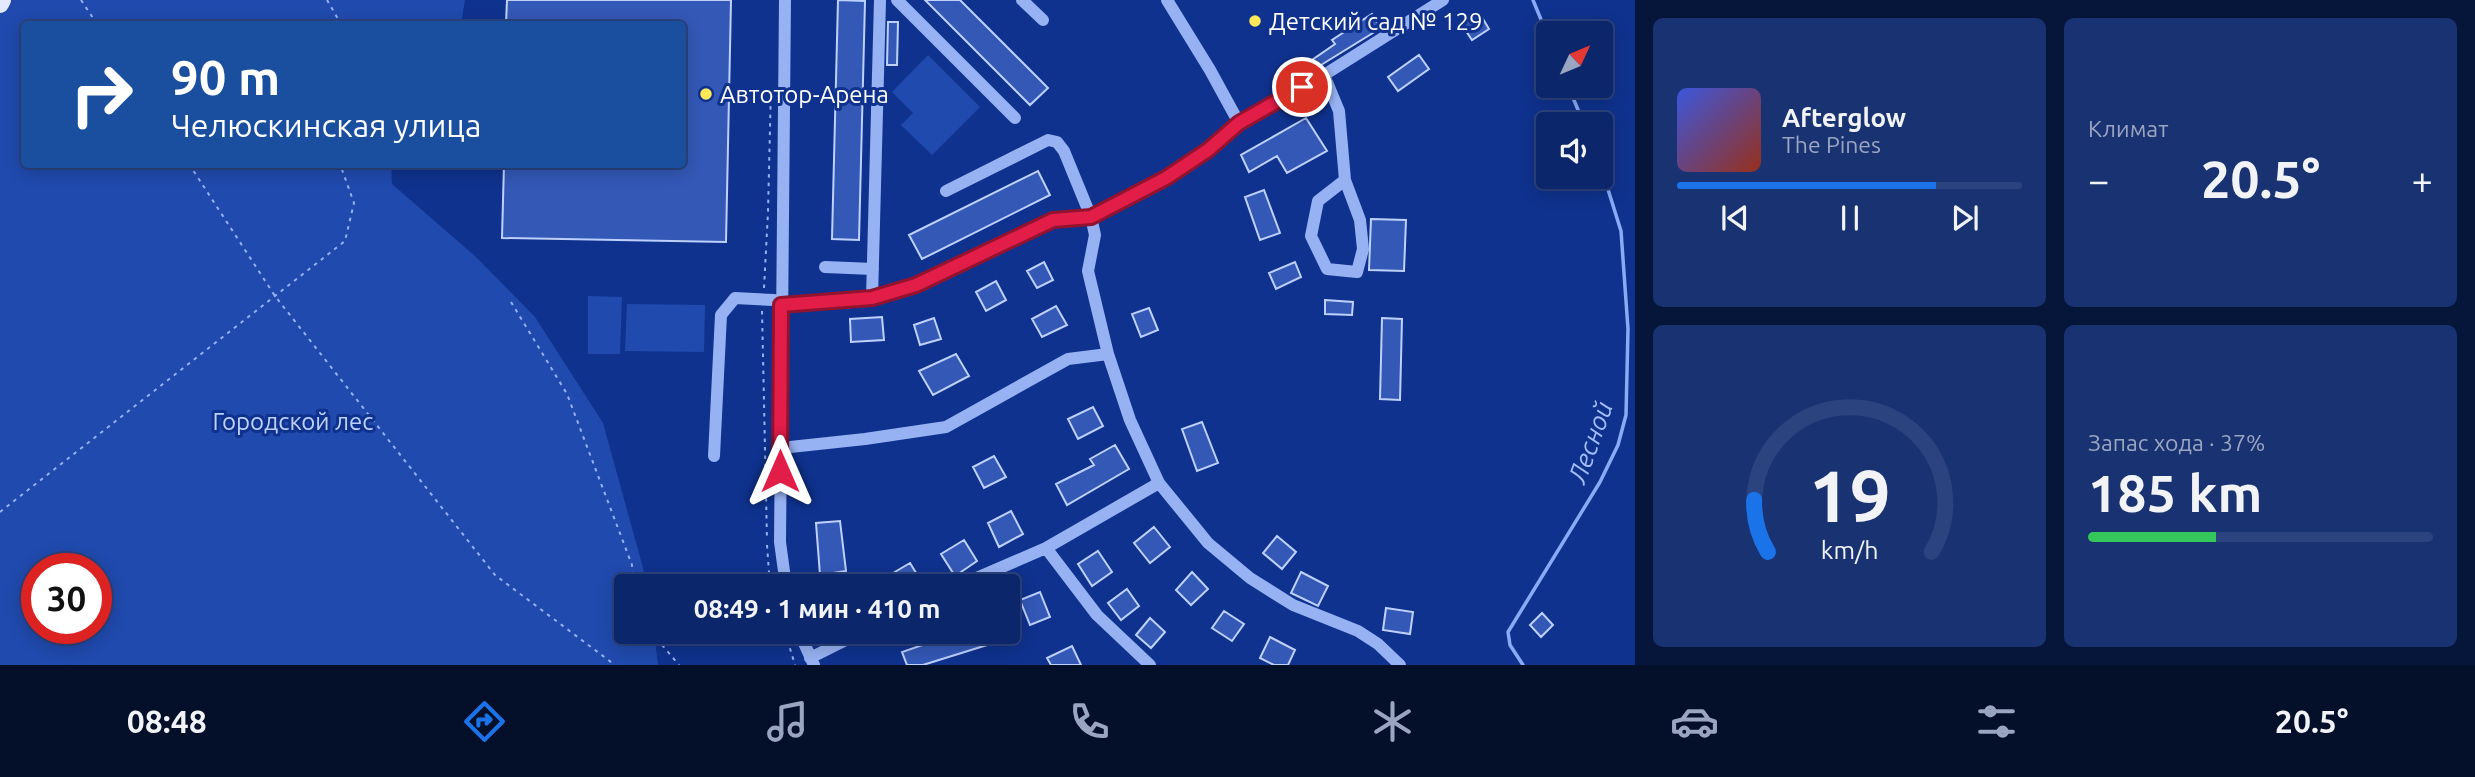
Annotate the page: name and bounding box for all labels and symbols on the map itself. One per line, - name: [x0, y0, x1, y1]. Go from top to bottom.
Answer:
- place label: Детский сад № 129: [1269, 8, 1483, 35]
- marker: Детский сад № 129: [1247, 13, 1263, 29]
- north arrow: [1536, 21, 1614, 98]
- pin: [1272, 57, 1332, 117]
- place label: Автотор-Арена: [720, 81, 889, 108]
- marker: Автотор-Арена: [698, 86, 714, 102]
- water label: Лесной: [1562, 397, 1618, 488]
- park label: Городской лес: [213, 408, 373, 435]
- position arrow: [743, 434, 817, 508]
- speed limit sign: 30: [21, 553, 112, 644]

